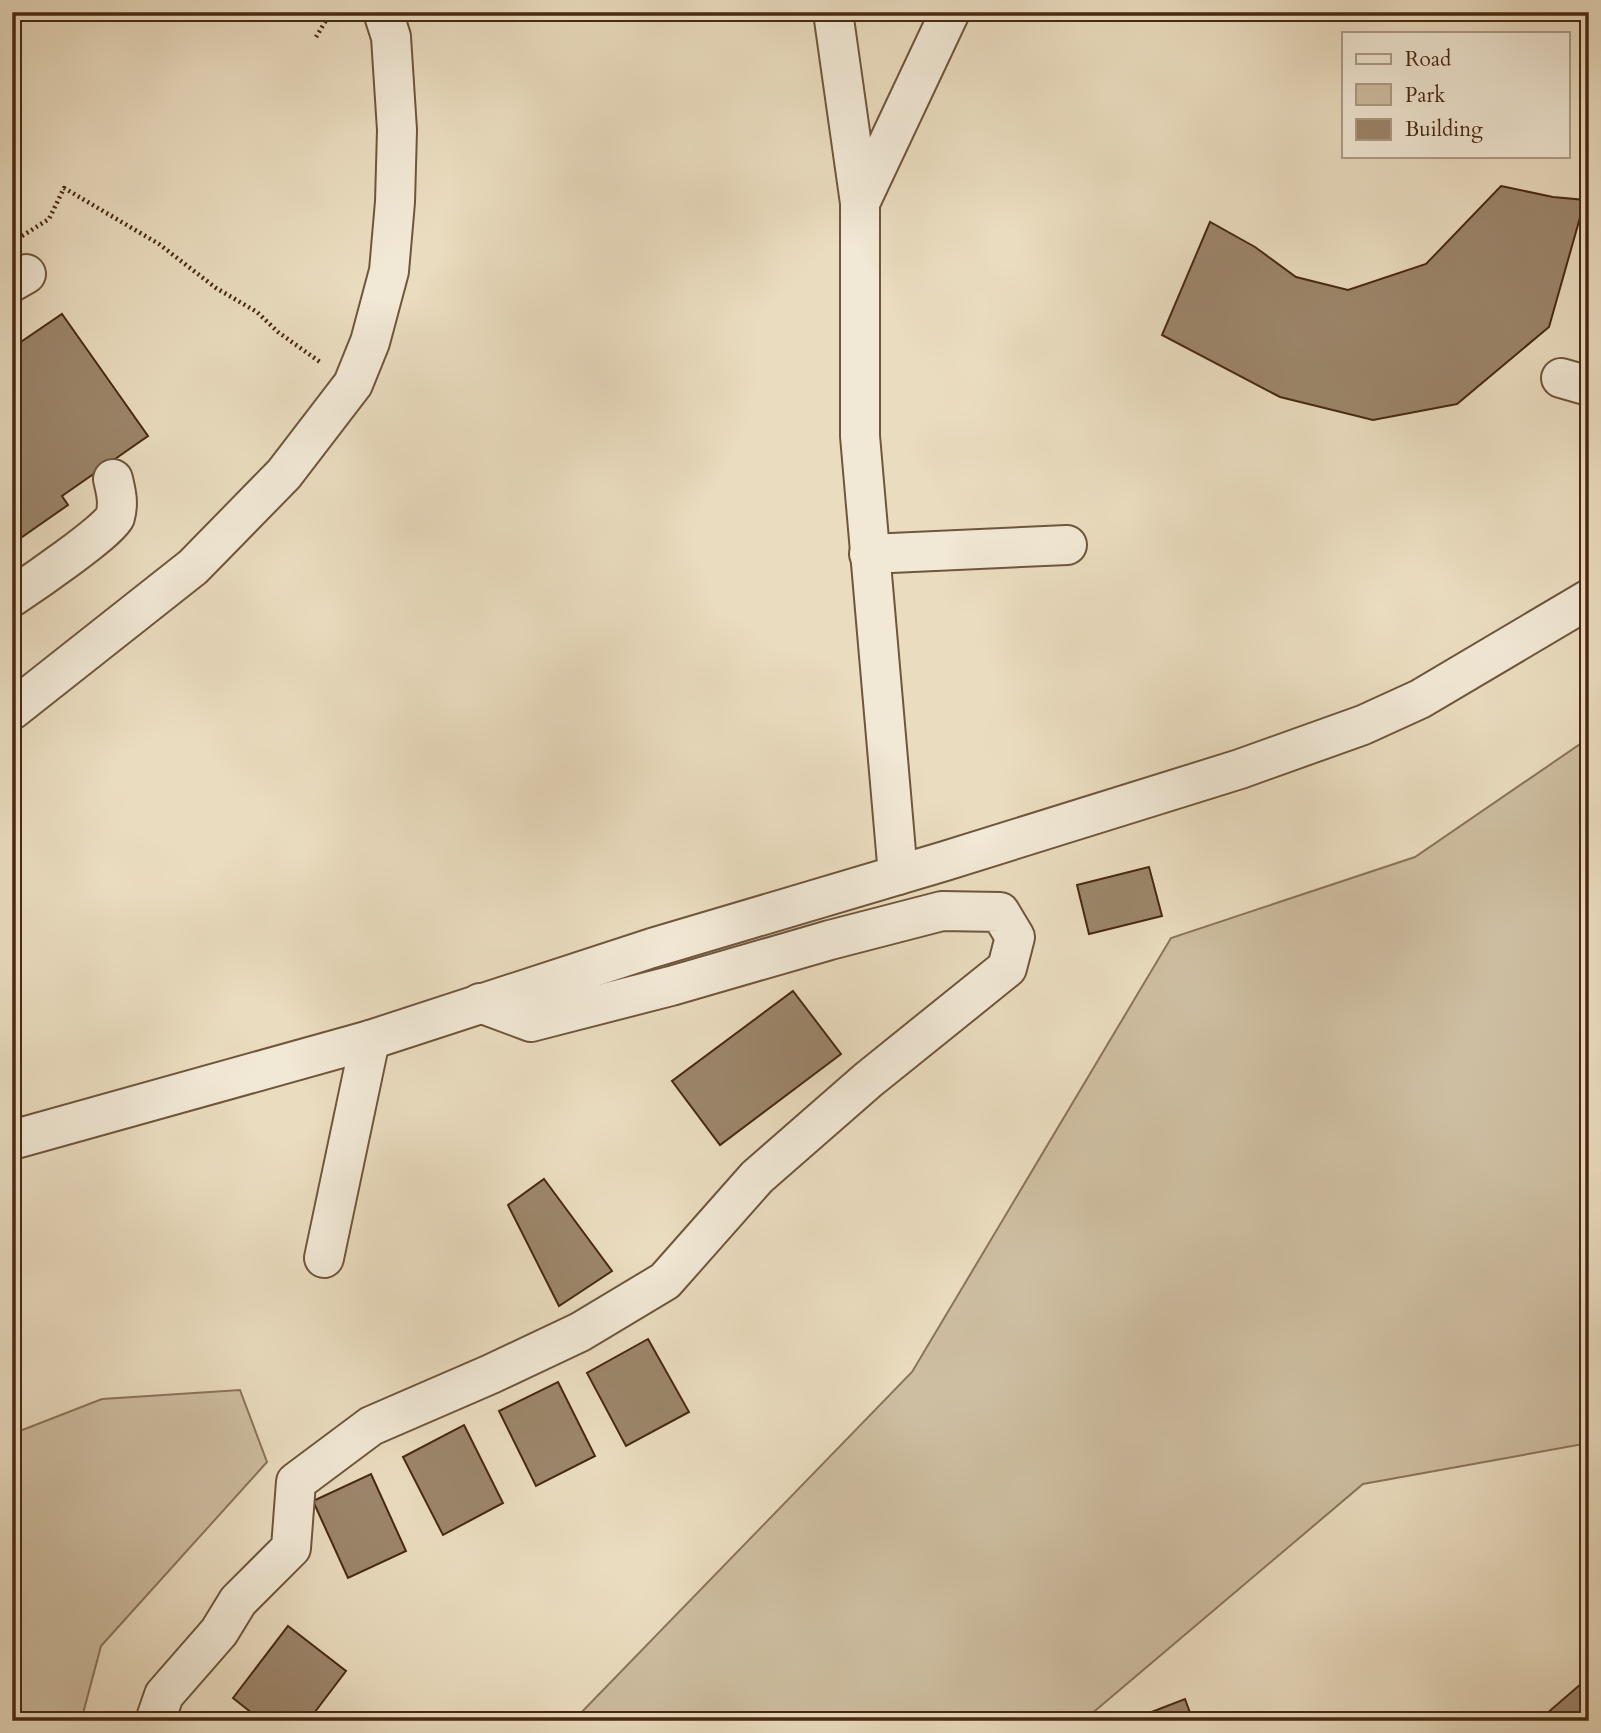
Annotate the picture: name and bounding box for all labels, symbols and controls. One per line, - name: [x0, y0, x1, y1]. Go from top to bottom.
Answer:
- legend: [1342, 32, 1570, 158]
- text: Road: [1405, 45, 1451, 74]
- text: Park: [1405, 81, 1446, 110]
- text: Building: [1405, 115, 1483, 144]

